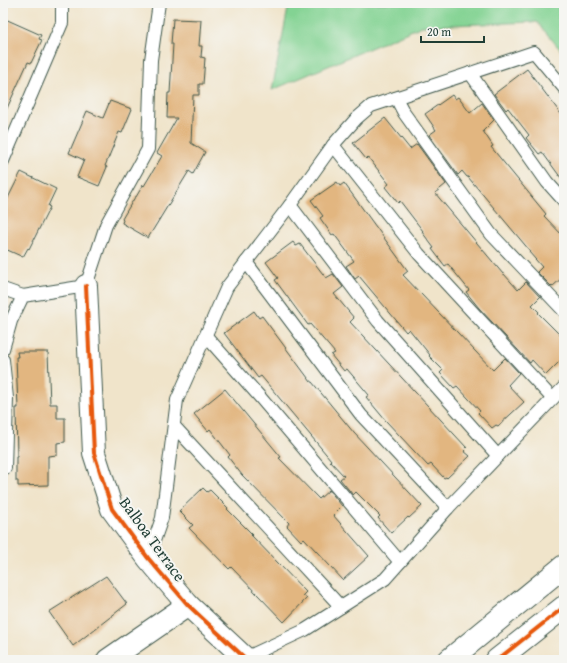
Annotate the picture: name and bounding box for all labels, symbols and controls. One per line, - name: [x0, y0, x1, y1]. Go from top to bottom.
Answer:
- scale bar: [421, 18, 484, 44]
- text: 20 m: [427, 23, 451, 40]
- street label: Balboa Terrace: [114, 492, 192, 586]

